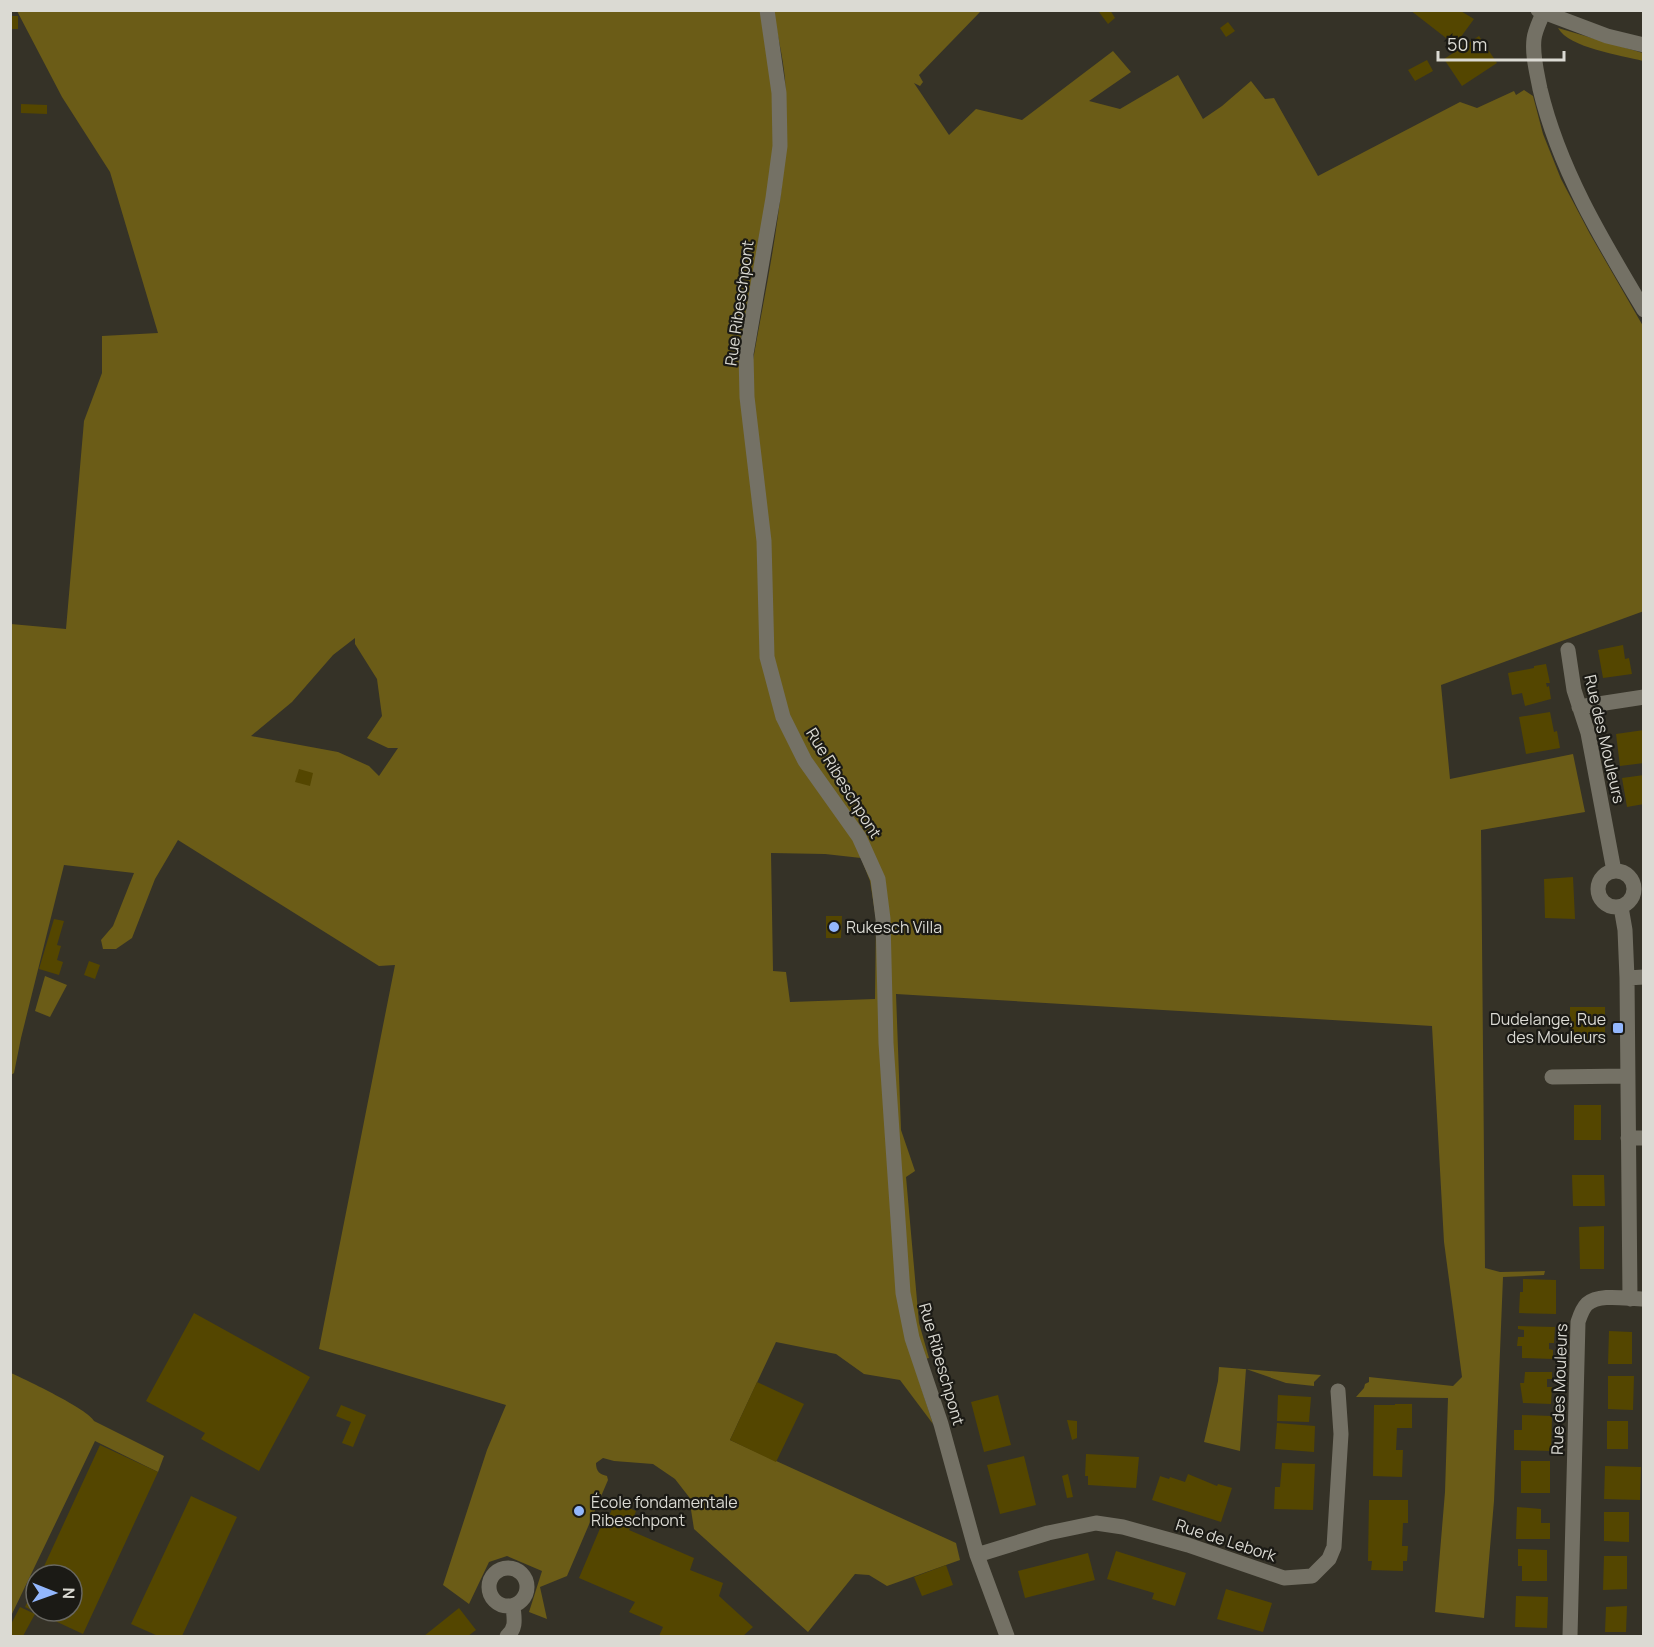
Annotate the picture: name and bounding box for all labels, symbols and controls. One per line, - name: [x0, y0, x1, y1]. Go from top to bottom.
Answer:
- scale bar: [1438, 24, 1564, 62]
- text: 50 m: [1447, 32, 1487, 56]
- street label: Rue Ribeschpont: [719, 239, 759, 367]
- street label: Rue des Mouleurs: [1579, 672, 1631, 806]
- street label: Rue Ribeschpont: [801, 724, 887, 842]
- place label: Rukesch Villa: [846, 916, 942, 938]
- marker: Rukesch Villa: [827, 920, 841, 934]
- place label: Dudelange, Rue des Mouleurs: [1490, 1008, 1606, 1048]
- marker: Dudelange, Rue des Mouleurs: [1611, 1021, 1625, 1035]
- street label: Rue Ribeschpont: [914, 1300, 970, 1428]
- street label: Rue des Mouleurs: [1546, 1323, 1572, 1455]
- place label: École fondamentale Ribeschpont: [591, 1491, 738, 1531]
- marker: École fondamentale Ribeschpont: [572, 1504, 586, 1518]
- street label: Rue de Lebork: [1173, 1513, 1280, 1567]
- north arrow: [24, 1563, 84, 1623]
- text: N: [58, 1587, 80, 1599]

